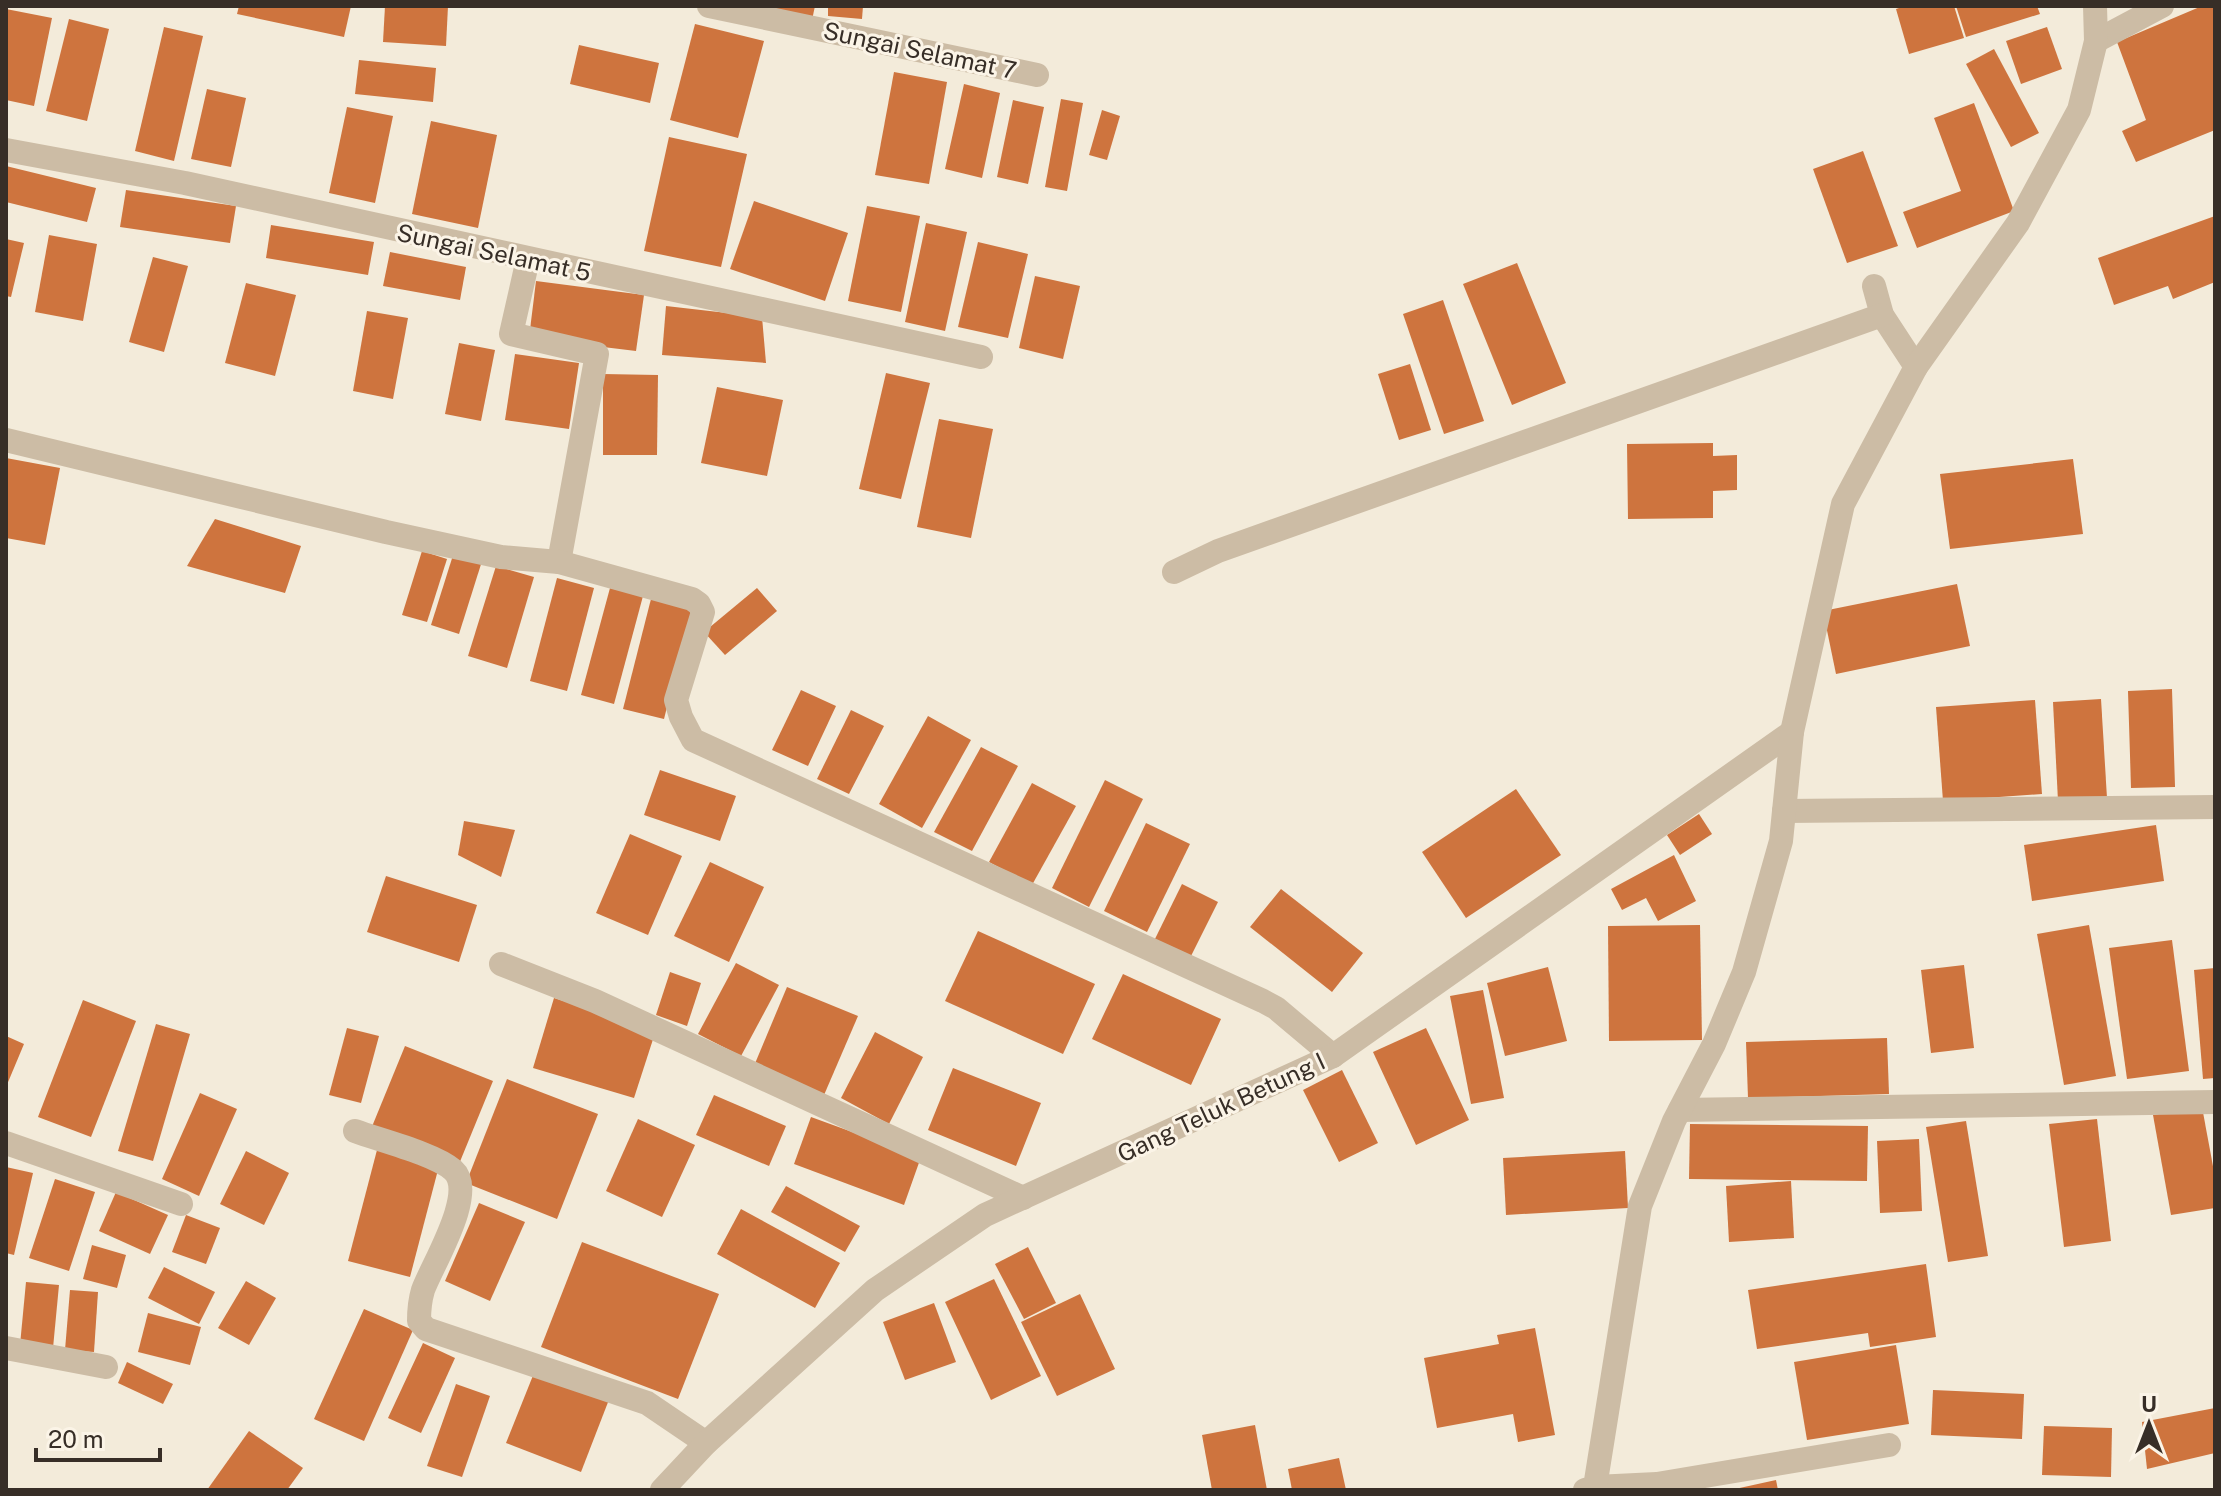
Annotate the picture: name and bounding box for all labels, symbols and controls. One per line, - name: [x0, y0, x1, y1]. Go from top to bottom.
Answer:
- street label: Sungai Selamat 7: [821, 16, 1019, 84]
- street label: Sungai Selamat 5: [394, 218, 594, 286]
- street label: Gang Teluk Betung I: [1113, 1047, 1329, 1167]
- north arrow: [2109, 1384, 2189, 1464]
- text: U: [2141, 1391, 2157, 1417]
- scale bar: [36, 1412, 160, 1462]
- text: 20 m: [48, 1425, 104, 1453]

